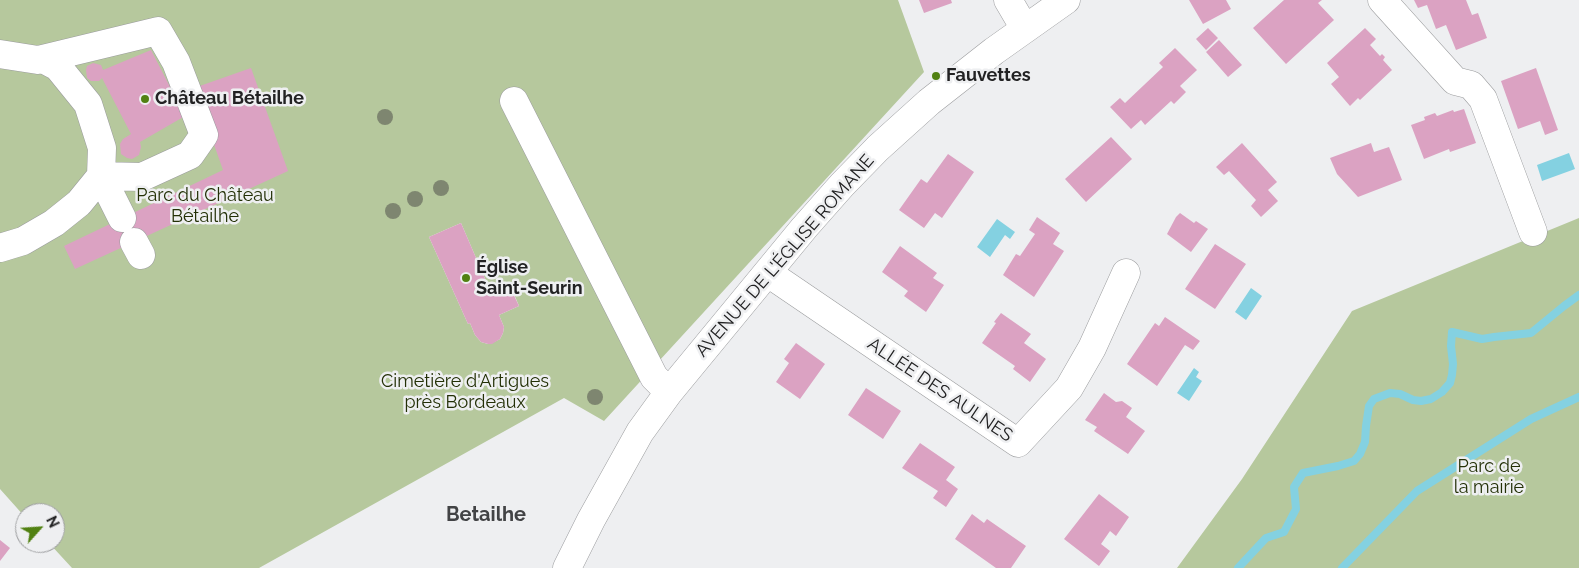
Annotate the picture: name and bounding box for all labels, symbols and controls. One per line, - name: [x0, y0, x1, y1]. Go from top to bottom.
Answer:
- place label: Fauvettes: [946, 65, 1031, 87]
- marker: Fauvettes: [930, 70, 942, 82]
- place label: Château Bétailhe: [155, 88, 304, 110]
- marker: Château Bétailhe: [139, 93, 151, 105]
- street label: AVENUE DE L'ÉGLISE ROMANE: [691, 150, 879, 362]
- park label: Parc du Château Bétailhe: [136, 185, 274, 228]
- place label: Église Saint-Seurin: [476, 257, 583, 300]
- marker: Église Saint-Seurin: [460, 272, 472, 284]
- street label: ALLÉE DES AULNES: [863, 333, 1017, 447]
- park label: Cimetière d'Artigues près Bordeaux: [381, 371, 549, 414]
- park label: Parc de la mairie: [1454, 456, 1524, 498]
- north arrow: [15, 503, 65, 553]
- district label: Betailhe: [446, 503, 526, 527]
- text: N: [43, 514, 62, 530]

